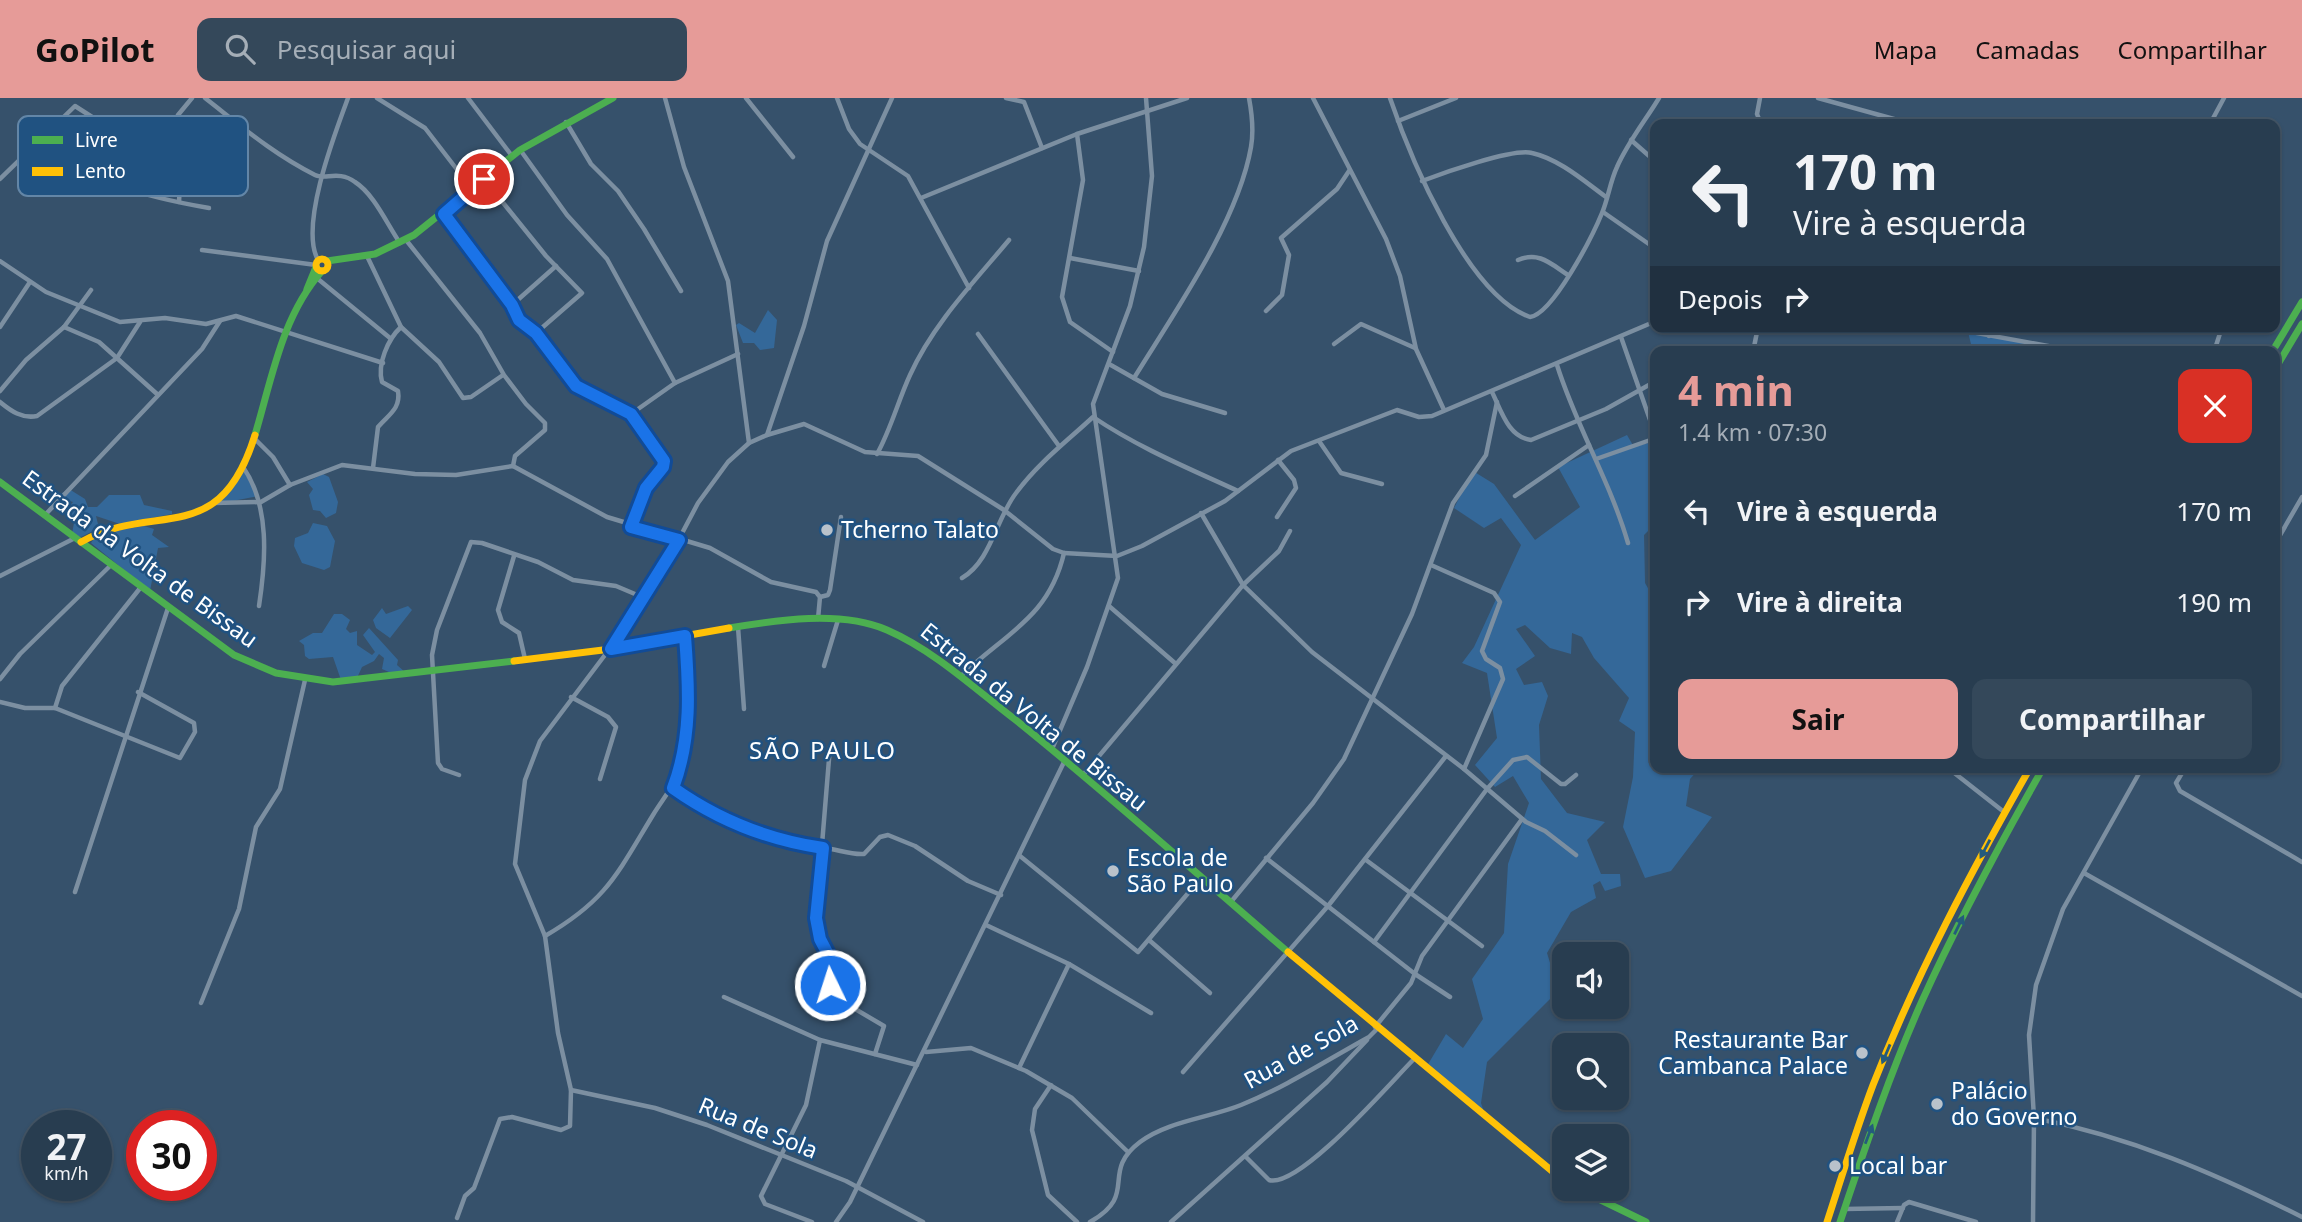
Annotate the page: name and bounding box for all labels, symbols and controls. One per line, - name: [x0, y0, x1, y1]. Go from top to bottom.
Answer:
- search box: [197, 18, 687, 81]
- text: GoPilot: [35, 27, 155, 72]
- icon: search: [221, 30, 259, 68]
- text: Pesquisar aqui: [277, 31, 456, 67]
- text: Mapa: [1874, 33, 1937, 66]
- text: Camadas: [1975, 33, 2079, 66]
- text: Compartilhar: [2117, 33, 2267, 66]
- legend: [18, 116, 248, 196]
- text: Livre: [75, 127, 118, 153]
- text: 170 m: [1793, 138, 1938, 204]
- icon: left: [1678, 147, 1769, 238]
- pin: [454, 149, 514, 209]
- text: Lento: [75, 158, 126, 184]
- icon: arrive: [465, 160, 503, 198]
- text: Vire à esquerda: [1793, 201, 2027, 244]
- icon: right: [1777, 280, 1815, 318]
- text: Depois: [1678, 281, 1763, 317]
- text: 4 min: [1678, 361, 1794, 418]
- button: close: [2178, 369, 2252, 443]
- text: 1.4 km · 07:30: [1678, 416, 1827, 448]
- street label: Estrada da Volta de Bissau: [16, 462, 265, 654]
- icon: left: [1678, 492, 1716, 530]
- text: Vire à esquerda: [1737, 493, 1938, 529]
- text: 170 m: [2176, 493, 2252, 529]
- place label: Tcherno Talato: [841, 513, 999, 545]
- marker: Tcherno Talato: [819, 522, 835, 538]
- icon: right: [1678, 583, 1716, 621]
- text: Vire à direita: [1737, 584, 1903, 620]
- text: 190 m: [2176, 584, 2252, 620]
- street label: Estrada da Volta de Bissau: [914, 615, 1155, 818]
- button: Sair: [1678, 679, 1958, 759]
- button: Compartilhar: [1972, 679, 2252, 759]
- district label: SÃO PAULO: [749, 733, 897, 766]
- one-way arrow: [1979, 839, 1991, 859]
- place label: Escola de São Paulo: [1127, 841, 1233, 899]
- marker: Escola de São Paulo: [1105, 863, 1121, 879]
- one-way arrow: [1953, 915, 1964, 935]
- map controls: [1552, 942, 1629, 1201]
- button: sound: [1552, 942, 1629, 1019]
- position arrow: [793, 948, 867, 1022]
- street label: Rua de Sola: [1238, 1007, 1363, 1096]
- place label: Restaurante Bar Cambanca Palace: [1658, 1023, 1848, 1081]
- button: search: [1552, 1033, 1629, 1110]
- one-way arrow: [1881, 1044, 1892, 1065]
- marker: Restaurante Bar Cambanca Palace: [1854, 1045, 1870, 1061]
- place label: Palácio do Governo: [1951, 1074, 2078, 1132]
- street label: Rua de Sola: [694, 1089, 823, 1165]
- marker: Palácio do Governo: [1929, 1096, 1945, 1112]
- speed limit sign: 30: [126, 1110, 217, 1201]
- text: 27: [46, 1123, 87, 1170]
- one-way arrow: [1863, 1123, 1874, 1144]
- button: layers: [1552, 1124, 1629, 1201]
- place label: Local bar: [1849, 1149, 1948, 1181]
- marker: Local bar: [1827, 1158, 1843, 1174]
- text: km/h: [44, 1161, 89, 1185]

